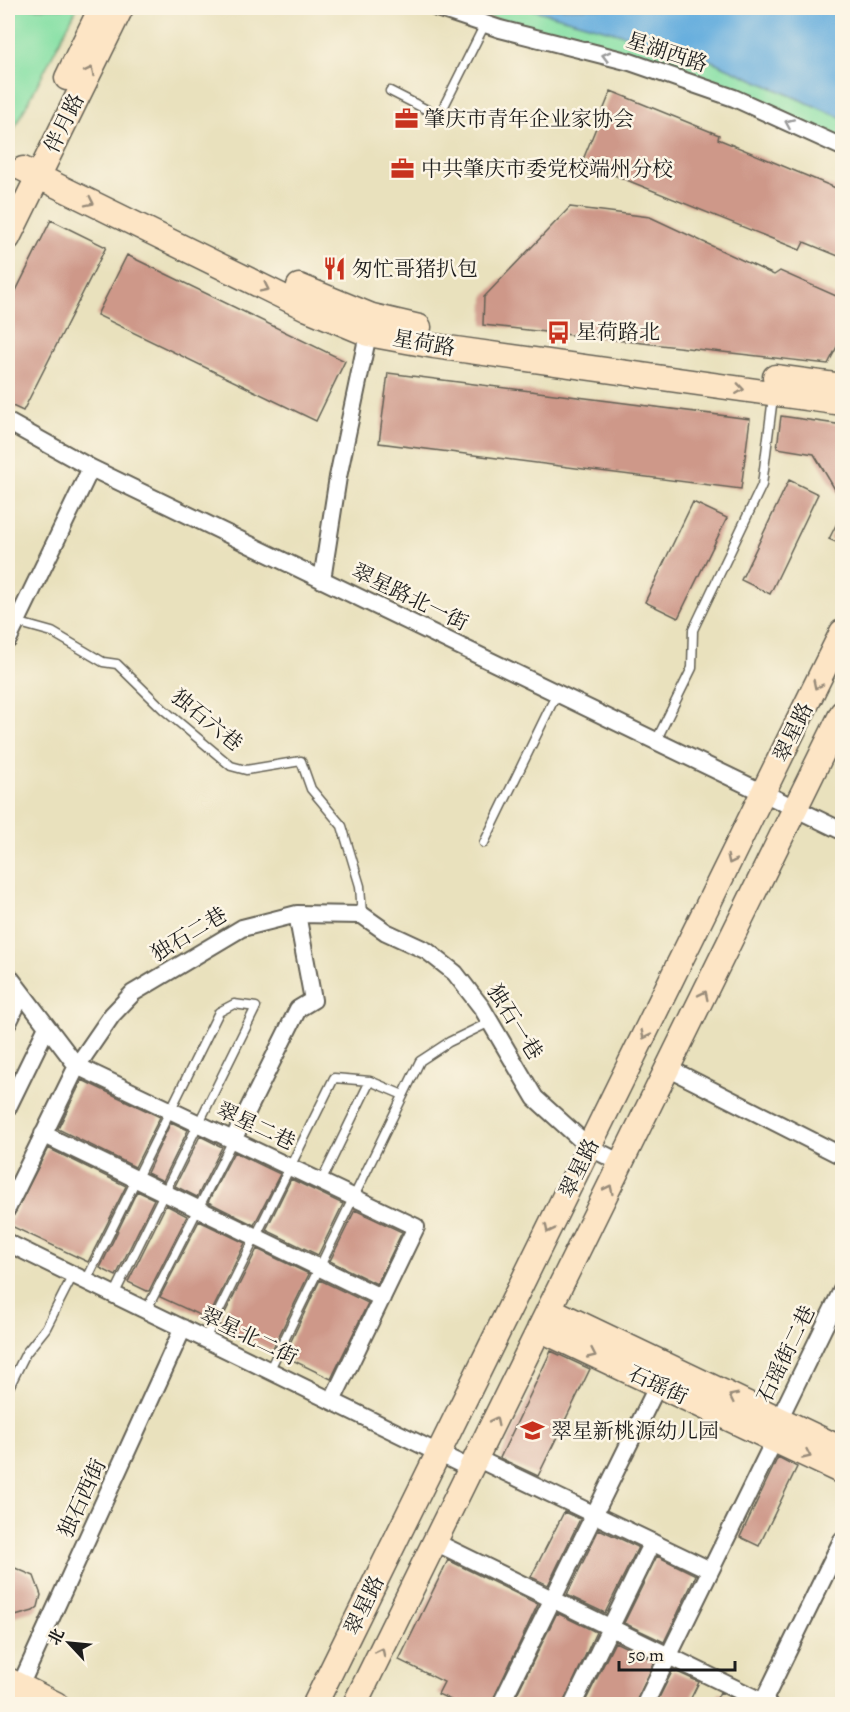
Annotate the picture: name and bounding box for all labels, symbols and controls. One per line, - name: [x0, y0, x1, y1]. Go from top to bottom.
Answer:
- street label: 星湖西路: [623, 26, 711, 78]
- one-way arrow: [602, 51, 612, 64]
- one-way arrow: [82, 66, 94, 77]
- street label: 伴月路: [38, 89, 90, 157]
- place label: 肇庆市青年企业家协会: [424, 105, 634, 133]
- office icon: 肇庆市青年企业家协会: [393, 106, 419, 132]
- one-way arrow: [785, 119, 796, 131]
- place label: 中共肇庆市委党校端州分校: [421, 155, 673, 183]
- office icon: 中共肇庆市委党校端州分校: [390, 156, 416, 182]
- one-way arrow: [84, 194, 95, 206]
- place label: 匆忙哥猪扒包: [352, 255, 478, 283]
- restaurant icon: 匆忙哥猪扒包: [321, 256, 347, 282]
- one-way arrow: [259, 280, 270, 292]
- place label: 星荷路北: [576, 318, 660, 346]
- bus stop icon: 星荷路北: [545, 319, 571, 345]
- street label: 星荷路: [391, 324, 457, 362]
- one-way arrow: [735, 382, 745, 394]
- street label: 翠星路北一街: [347, 557, 473, 637]
- one-way arrow: [812, 679, 824, 690]
- street label: 独石六巷: [166, 683, 248, 757]
- street label: 翠星路: [767, 698, 819, 766]
- one-way arrow: [726, 853, 738, 864]
- street label: 独石二巷: [146, 900, 232, 968]
- street label: 独石一巷: [481, 979, 549, 1065]
- one-way arrow: [696, 991, 708, 1002]
- one-way arrow: [640, 1028, 652, 1039]
- street label: 翠星二巷: [212, 1096, 300, 1156]
- street label: 翠星路: [553, 1134, 605, 1202]
- one-way arrow: [601, 1184, 613, 1195]
- one-way arrow: [545, 1222, 557, 1233]
- street label: 翠星北二街: [196, 1300, 302, 1372]
- street label: 石瑶街二巷: [750, 1301, 822, 1407]
- one-way arrow: [586, 1347, 597, 1359]
- street label: 石瑶街: [624, 1359, 692, 1411]
- one-way arrow: [728, 1392, 739, 1404]
- one-way arrow: [487, 1416, 499, 1427]
- place label: 翠星新桃源幼儿园: [551, 1417, 719, 1445]
- school or university icon: 翠星新桃源幼儿园: [520, 1418, 546, 1444]
- one-way arrow: [800, 1448, 811, 1460]
- street label: 独石西街: [52, 1454, 112, 1542]
- street label: 翠星路: [338, 1571, 390, 1639]
- north arrow: [39, 1613, 99, 1673]
- text: 北: [43, 1625, 70, 1649]
- scale bar: [619, 1634, 734, 1672]
- text: 50 m: [628, 1643, 664, 1667]
- one-way arrow: [373, 1647, 385, 1658]

